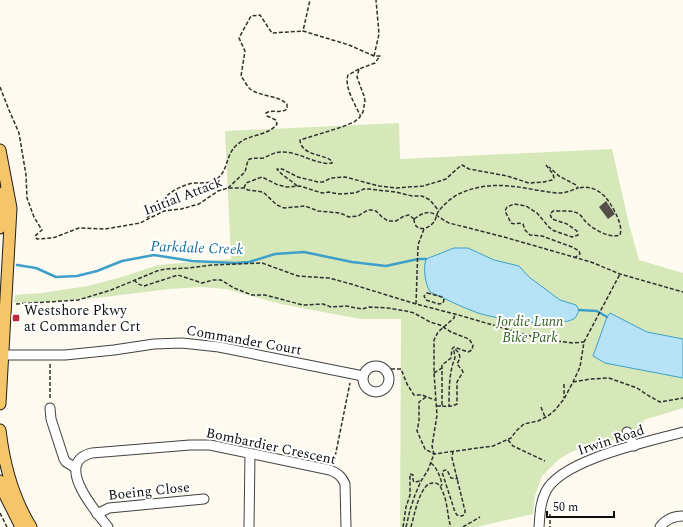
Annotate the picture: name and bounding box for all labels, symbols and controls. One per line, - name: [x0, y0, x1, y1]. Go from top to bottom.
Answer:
- street label: Initial Attack: [140, 171, 226, 221]
- water label: Parkdale Creek: [150, 235, 244, 261]
- place label: Westshore Pkwy at Commander Crt: [24, 300, 140, 337]
- park label: Jordie Lunn Bike Park: [495, 311, 564, 348]
- marker: Westshore Pkwy at Commander Crt: [11, 313, 21, 323]
- street label: Commander Court: [185, 320, 303, 360]
- street label: Irwin Road: [575, 419, 647, 461]
- street label: Bombardier Crescent: [204, 422, 338, 470]
- street label: Boeing Close: [107, 476, 191, 506]
- scale bar: [547, 493, 614, 519]
- text: 50 m: [553, 498, 578, 517]

